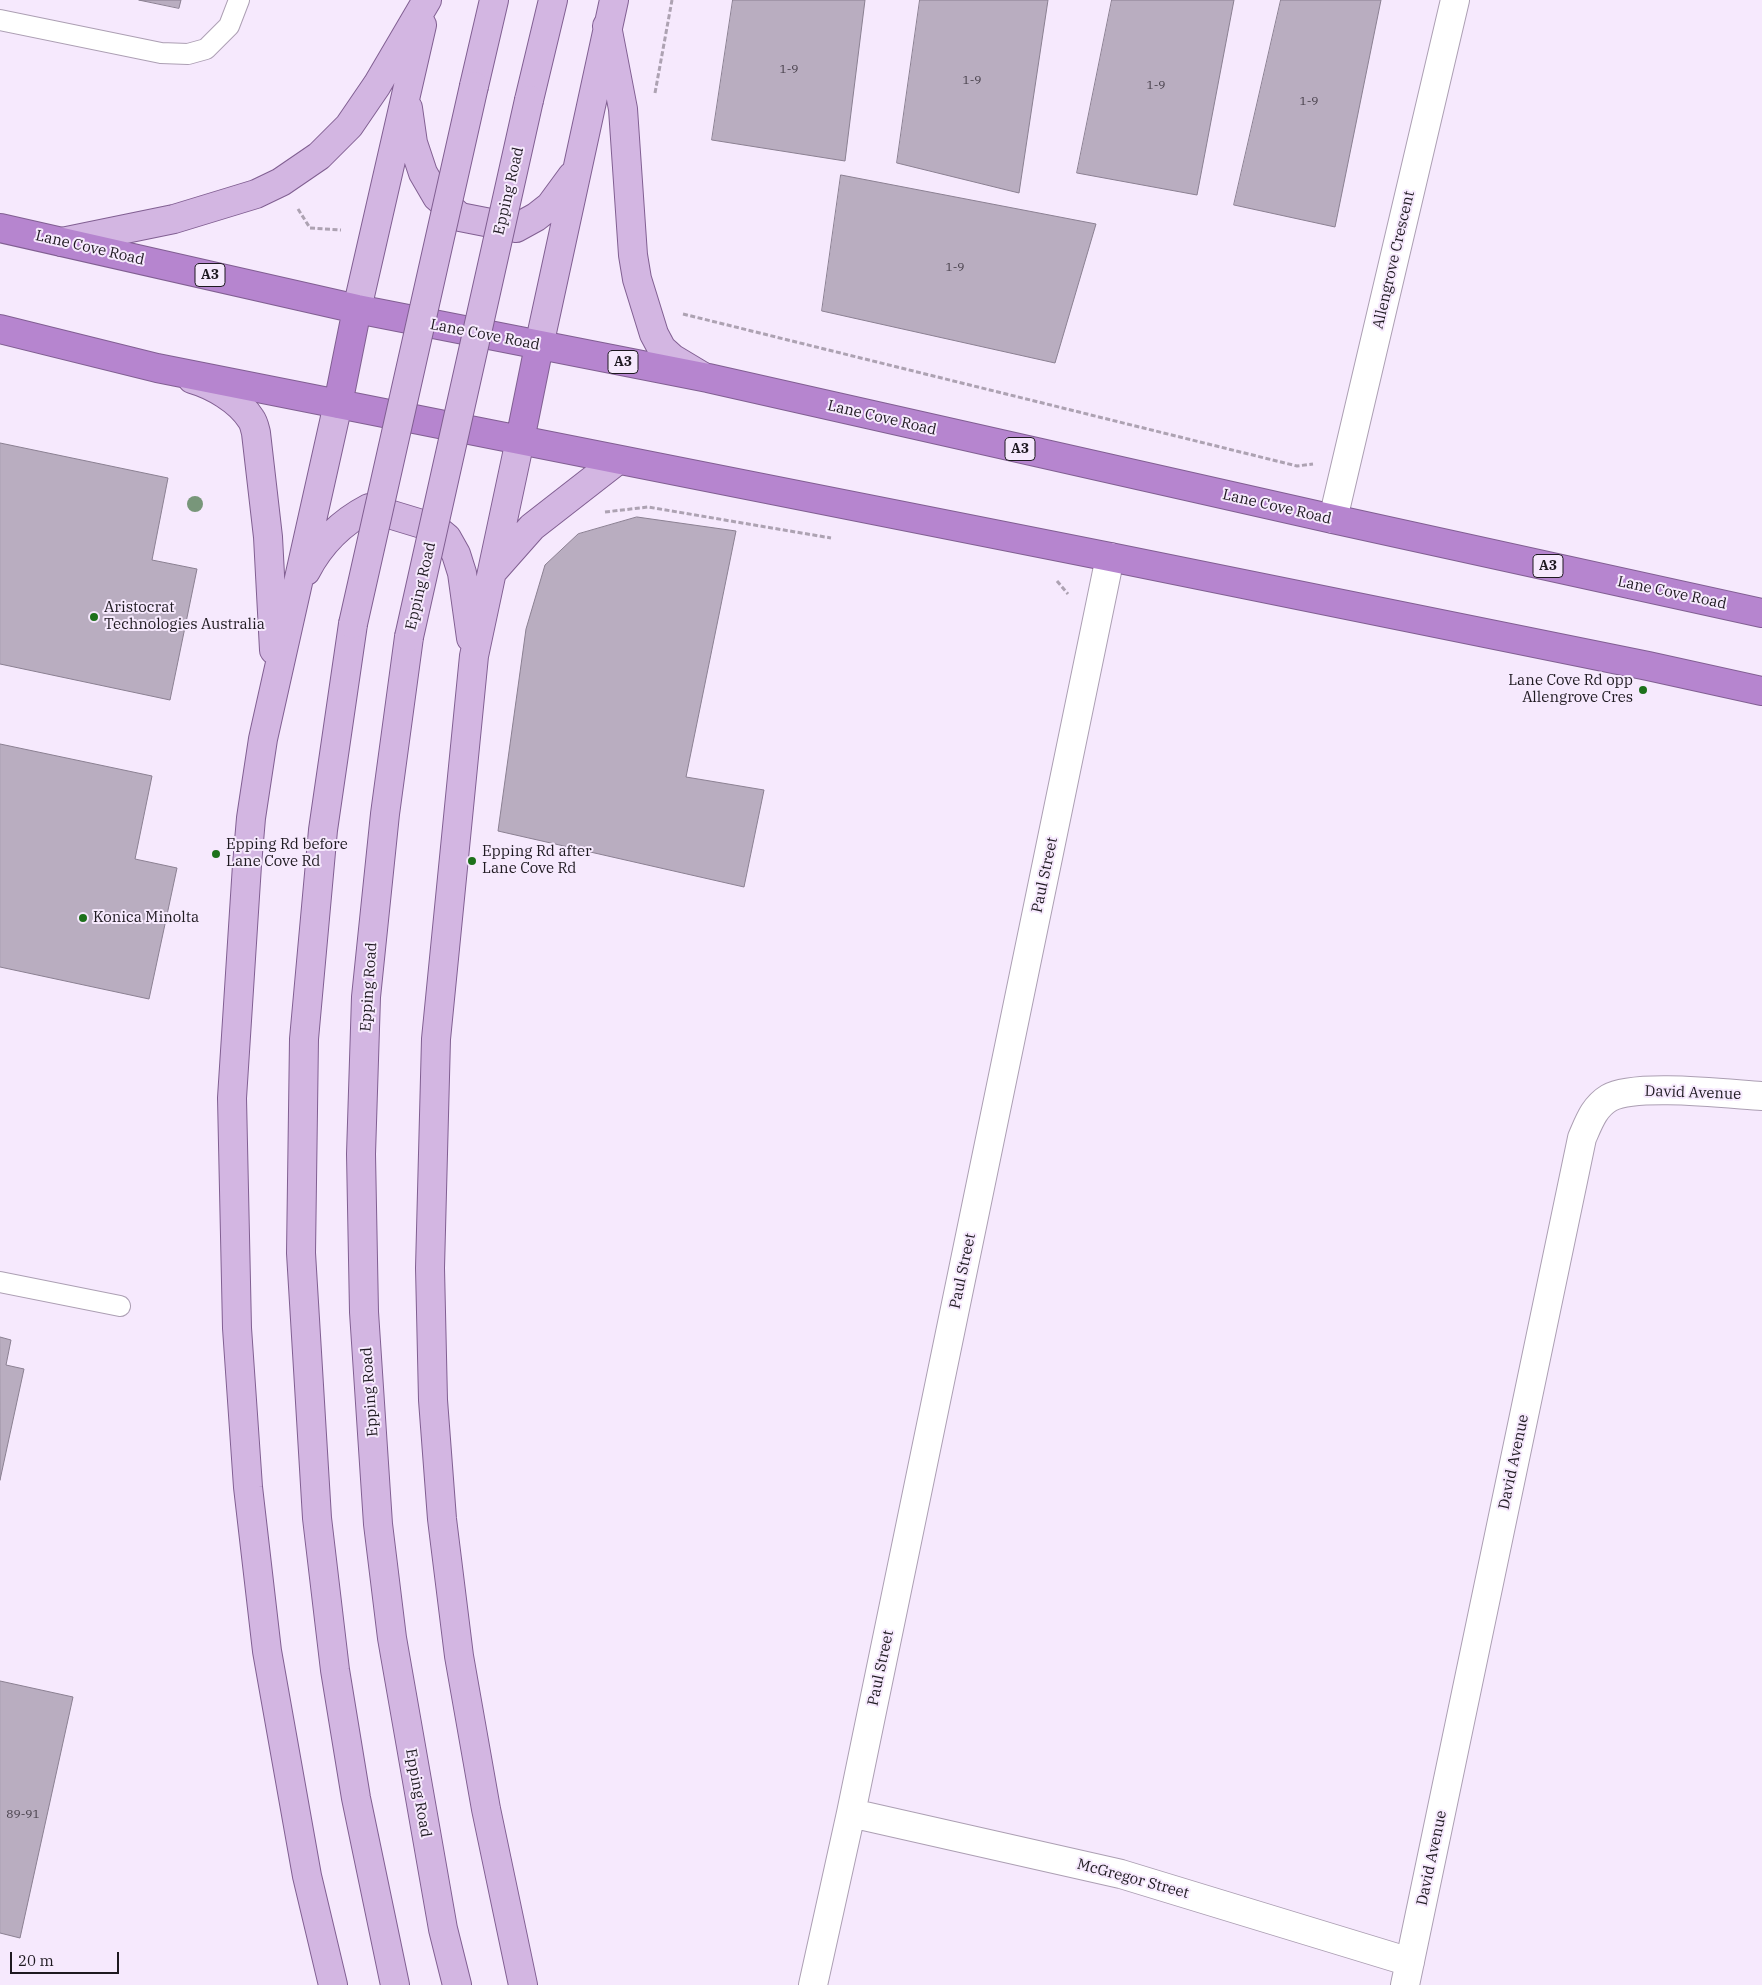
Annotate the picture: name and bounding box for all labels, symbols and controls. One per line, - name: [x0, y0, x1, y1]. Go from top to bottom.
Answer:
- house number: 1-9: [779, 63, 799, 77]
- house number: 1-9: [962, 74, 982, 88]
- house number: 1-9: [1146, 79, 1166, 93]
- house number: 1-9: [1299, 95, 1319, 109]
- street label: Epping Road: [490, 145, 528, 237]
- street label: Allengrove Crescent: [1369, 189, 1419, 331]
- street label: Lane Cove Road: [34, 227, 146, 269]
- house number: 1-9: [945, 261, 965, 275]
- road number: A3: [195, 264, 225, 286]
- street label: Lane Cove Road: [429, 316, 541, 354]
- road number: A3: [608, 351, 638, 374]
- street label: Lane Cove Road: [826, 397, 938, 439]
- road number: A3: [1005, 438, 1035, 460]
- street label: Lane Cove Road: [1221, 486, 1333, 528]
- street label: Epping Road: [402, 540, 440, 632]
- road number: A3: [1533, 554, 1563, 578]
- street label: Lane Cove Road: [1616, 573, 1728, 613]
- place label: Aristocrat Technologies Australia: [104, 599, 265, 634]
- marker: Aristocrat Technologies Australia: [88, 611, 100, 623]
- place label: Lane Cove Rd opp Allengrove Cres: [1508, 672, 1633, 707]
- marker: Lane Cove Rd opp Allengrove Cres: [1637, 684, 1649, 696]
- place label: Epping Rd before Lane Cove Rd: [226, 836, 348, 871]
- street label: Paul Street: [1028, 836, 1062, 914]
- place label: Epping Rd after Lane Cove Rd: [482, 843, 592, 878]
- marker: Epping Rd before Lane Cove Rd: [210, 848, 222, 860]
- marker: Epping Rd after Lane Cove Rd: [466, 855, 478, 867]
- place label: Konica Minolta: [93, 909, 199, 927]
- marker: Konica Minolta: [77, 912, 89, 924]
- street label: Epping Road: [357, 942, 381, 1032]
- street label: David Avenue: [1644, 1082, 1742, 1104]
- street label: Paul Street: [946, 1232, 980, 1310]
- street label: Epping Road: [358, 1347, 382, 1437]
- street label: David Avenue: [1495, 1413, 1533, 1511]
- street label: Paul Street: [864, 1629, 898, 1707]
- street label: Epping Road: [401, 1747, 435, 1839]
- house number: 89-91: [6, 1808, 40, 1822]
- street label: David Avenue: [1413, 1809, 1451, 1907]
- street label: McGregor Street: [1075, 1855, 1191, 1903]
- scale bar: [12, 1942, 121, 1974]
- text: 20 m: [18, 1951, 54, 1970]

